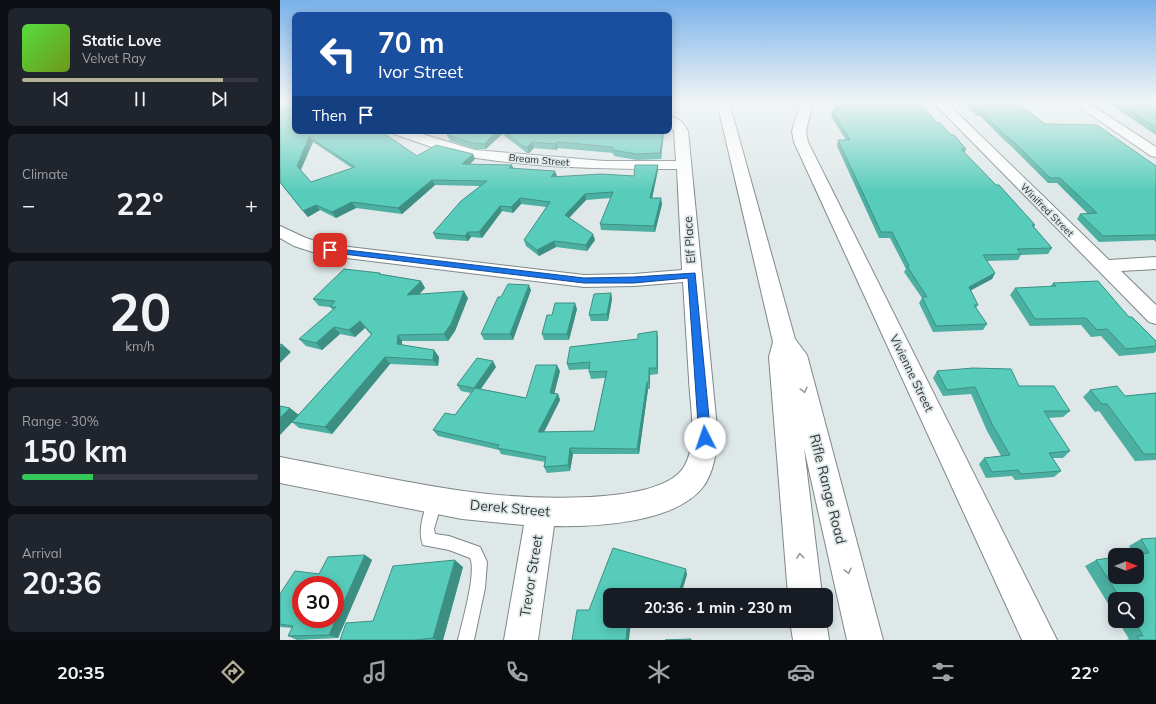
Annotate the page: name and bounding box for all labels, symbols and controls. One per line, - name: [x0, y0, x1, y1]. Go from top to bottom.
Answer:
- text: 70 m: [378, 25, 444, 60]
- icon: left: [312, 28, 364, 80]
- text: Static Love: [82, 31, 161, 50]
- text: Velvet Ray: [82, 50, 146, 66]
- text: Ivor Street: [378, 60, 463, 83]
- icon: previous: [50, 88, 72, 110]
- icon: pause: [129, 88, 151, 110]
- icon: next: [208, 88, 230, 110]
- icon: arrive: [355, 104, 377, 126]
- text: Then: [312, 106, 347, 125]
- street label: Bream Street: [508, 151, 570, 169]
- text: Climate: [22, 166, 68, 182]
- street label: Winifred Street: [1018, 181, 1077, 240]
- text: 22°: [116, 185, 164, 223]
- text: −: [22, 191, 35, 219]
- text: +: [245, 191, 258, 219]
- street label: Elf Place: [680, 216, 698, 264]
- pin: [313, 233, 347, 267]
- icon: arrive: [319, 239, 341, 261]
- text: 20: [109, 279, 171, 344]
- street label: Vivienne Street: [887, 332, 937, 414]
- text: km/h: [125, 338, 155, 354]
- one-way arrow: [799, 387, 807, 393]
- text: Range · 30%: [22, 413, 99, 429]
- position arrow: [684, 417, 726, 459]
- text: 150 km: [22, 432, 128, 470]
- street label: Rifle Range Road: [806, 432, 850, 546]
- street label: Derek Street: [469, 496, 551, 520]
- street label: Trevor Street: [516, 534, 546, 618]
- text: Arrival: [22, 545, 62, 561]
- north arrow: [1108, 548, 1144, 584]
- map controls: [1108, 548, 1144, 628]
- one-way arrow: [796, 553, 805, 559]
- text: 20:36: [22, 564, 101, 602]
- one-way arrow: [843, 567, 852, 574]
- speed limit sign: 30: [292, 576, 344, 628]
- button: search: [1108, 592, 1144, 628]
- text: 20:36 · 1 min · 230 m: [644, 598, 792, 617]
- icon: directions: [219, 658, 247, 686]
- icon: music: [361, 658, 389, 686]
- icon: phone: [503, 658, 531, 686]
- icon: climate: [645, 658, 673, 686]
- icon: car: [787, 658, 815, 686]
- icon: filters: [929, 658, 957, 686]
- text: 20:35: [57, 661, 105, 684]
- text: 22°: [1071, 661, 1099, 684]

